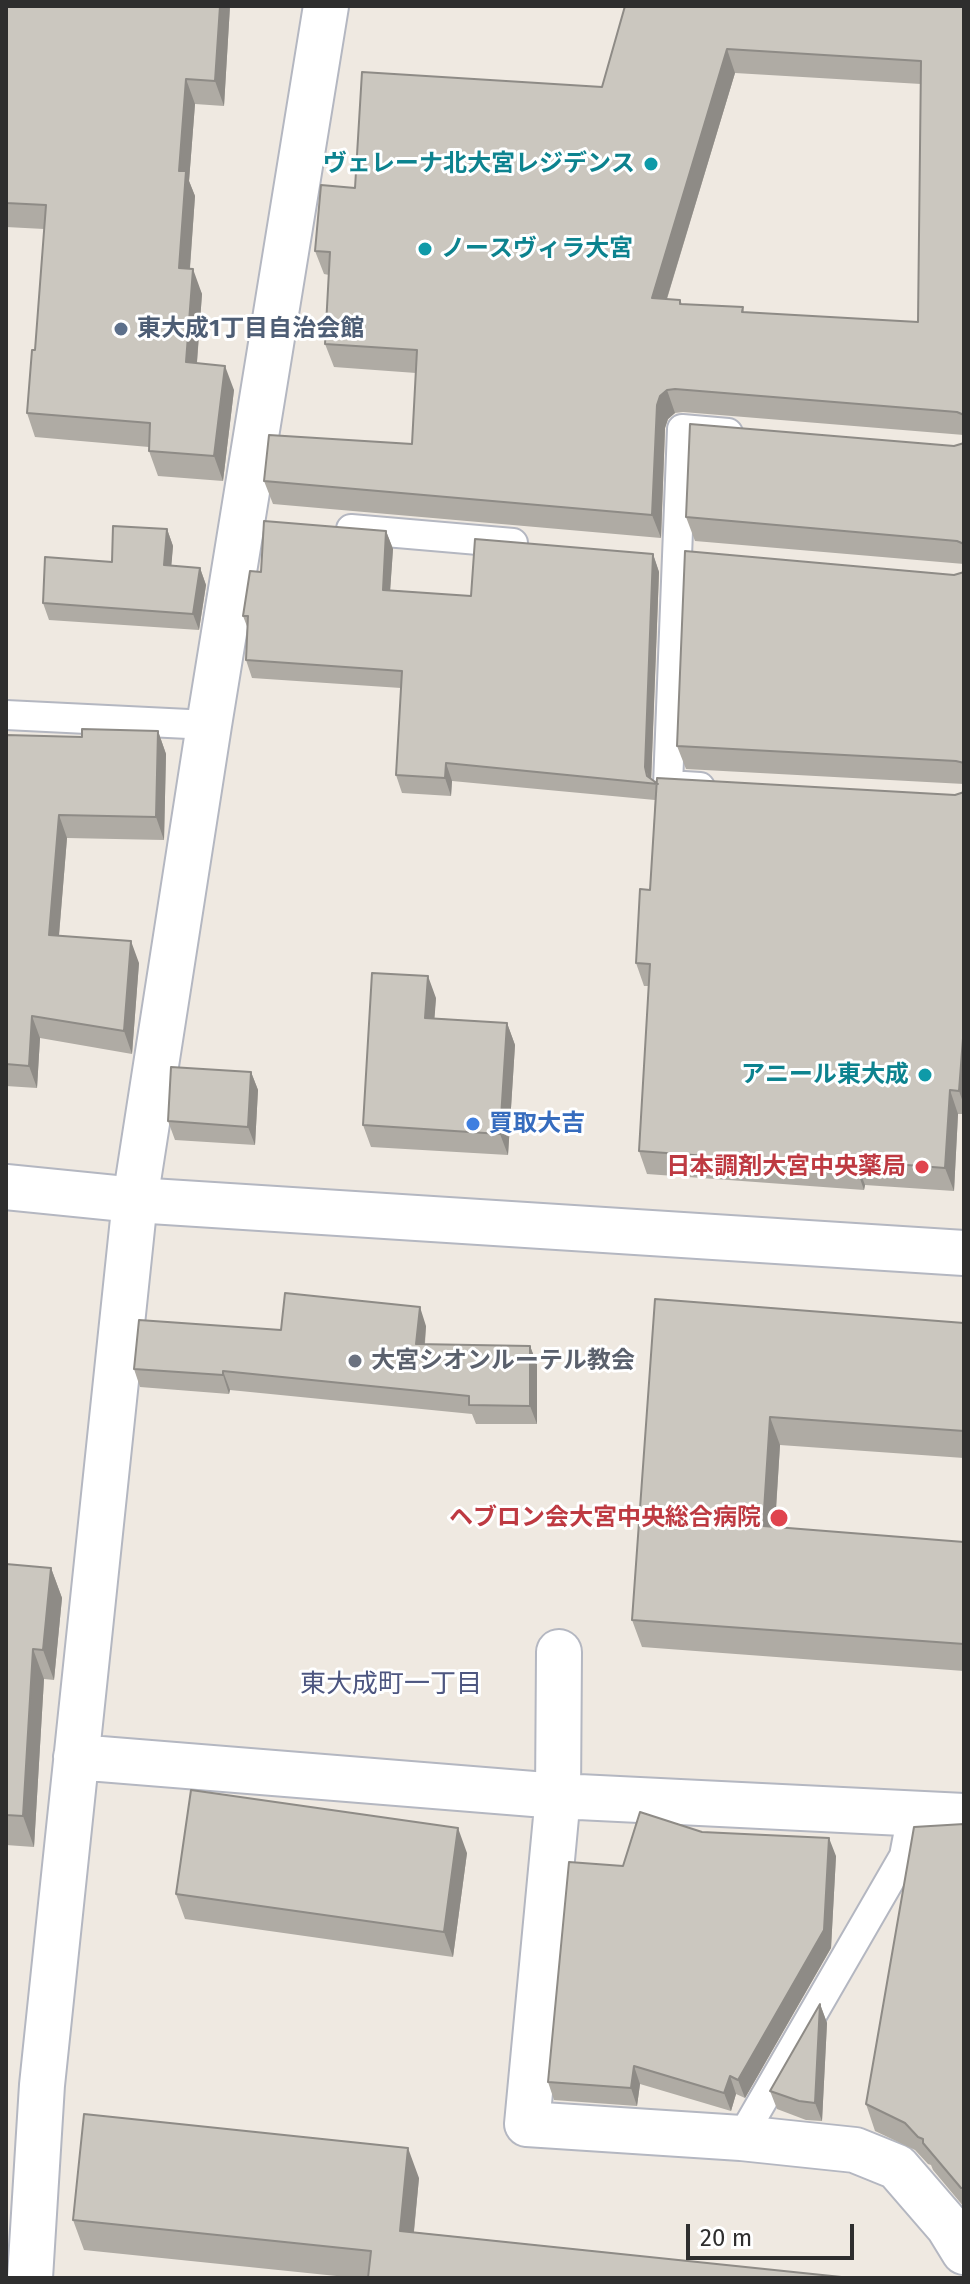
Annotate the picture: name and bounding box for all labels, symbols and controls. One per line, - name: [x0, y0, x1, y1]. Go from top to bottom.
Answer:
- place label: ヴェレーナ北大宮レジデンス: [323, 150, 635, 178]
- marker: ヴェレーナ北大宮レジデンス: [642, 155, 660, 173]
- place label: ノースヴィラ大宮: [441, 235, 633, 263]
- marker: ノースヴィラ大宮: [416, 240, 434, 258]
- place label: 東大成1丁目自治会館: [137, 315, 364, 343]
- marker: 東大成1丁目自治会館: [112, 320, 130, 338]
- place label: アニール東大成: [741, 1061, 909, 1089]
- marker: アニール東大成: [916, 1066, 934, 1084]
- place label: 買取大吉: [489, 1110, 585, 1138]
- marker: 買取大吉: [464, 1115, 482, 1133]
- place label: 日本調剤大宮中央薬局: [666, 1153, 906, 1181]
- marker: 日本調剤大宮中央薬局: [913, 1158, 931, 1176]
- place label: 大宮シオンルーテル教会: [371, 1347, 635, 1375]
- marker: 大宮シオンルーテル教会: [346, 1352, 364, 1370]
- place label: ヘブロン会大宮中央総合病院: [449, 1504, 761, 1532]
- marker: ヘブロン会大宮中央総合病院: [768, 1507, 790, 1529]
- district label: 東大成町一丁目: [300, 1669, 482, 1701]
- scale bar: [690, 2208, 858, 2258]
- text: 20 m: [700, 2224, 752, 2252]

